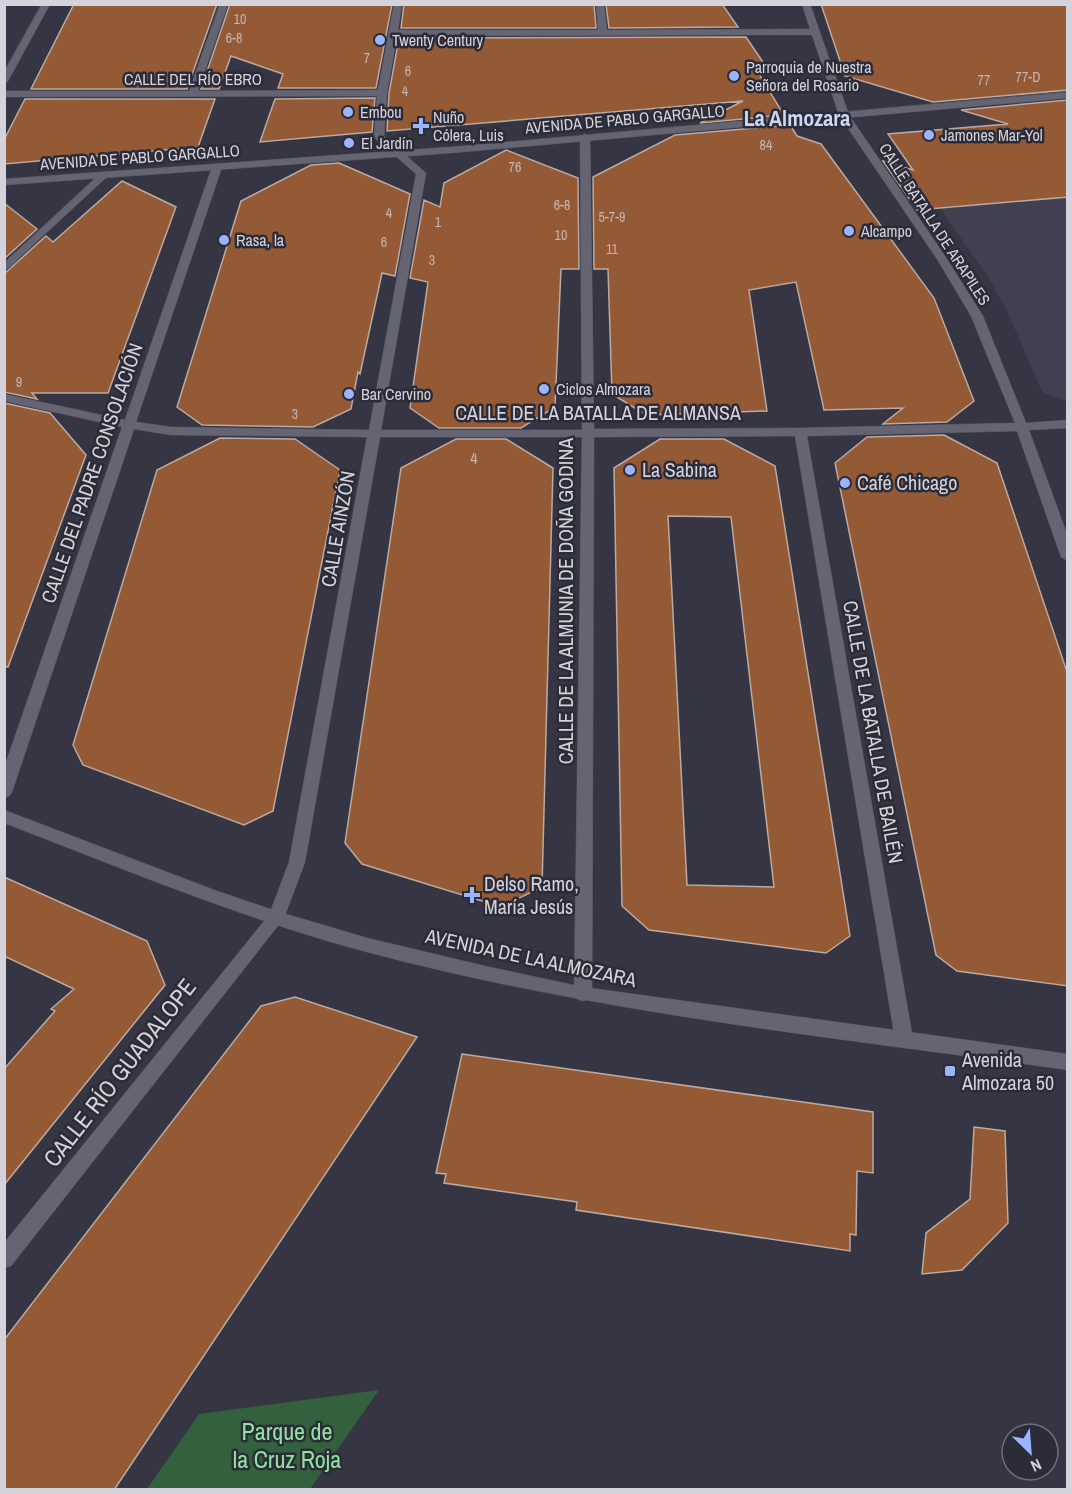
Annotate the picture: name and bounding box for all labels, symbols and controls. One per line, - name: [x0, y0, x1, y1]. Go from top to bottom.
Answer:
- house number: 10: [234, 10, 246, 28]
- house number: 6-8: [226, 29, 242, 47]
- place label: Twenty Century: [392, 29, 484, 51]
- marker: Twenty Century: [373, 33, 387, 47]
- house number: 7: [364, 49, 370, 67]
- place label: Parroquia de Nuestra Señora del Rosario: [746, 56, 872, 96]
- house number: 6: [405, 62, 411, 80]
- street label: CALLE DEL RÍO EBRO: [124, 68, 262, 90]
- house number: 77-D: [1016, 68, 1040, 86]
- marker: Parroquia de Nuestra Señora del Rosario: [727, 69, 741, 83]
- house number: 77: [978, 71, 990, 89]
- house number: 4: [402, 82, 409, 100]
- street label: AVENIDA DE PABLO GARGALLO: [523, 99, 726, 139]
- place label: Embou: [360, 101, 402, 123]
- district label: La Almozara: [744, 103, 850, 133]
- marker: Embou: [341, 105, 355, 119]
- place label: Nuño Cólera, Luis: [433, 106, 504, 146]
- marker: Nuño Cólera, Luis: [414, 119, 428, 133]
- place label: Jamones Mar-Yol: [941, 124, 1043, 146]
- marker: Jamones Mar-Yol: [922, 128, 936, 142]
- place label: El Jardín: [361, 132, 413, 154]
- marker: El Jardín: [342, 136, 356, 150]
- house number: 84: [760, 136, 773, 154]
- street label: AVENIDA DE PABLO GARGALLO: [38, 139, 241, 175]
- street label: CALLE BATALLA DE ARAPILES: [874, 139, 996, 310]
- house number: 76: [509, 158, 521, 176]
- house number: 6-8: [554, 196, 570, 214]
- house number: 4: [386, 204, 393, 222]
- house number: 5-7-9: [599, 208, 625, 226]
- house number: 1: [435, 213, 442, 231]
- place label: Alcampo: [860, 220, 912, 242]
- marker: Alcampo: [842, 224, 856, 238]
- house number: 10: [555, 226, 567, 244]
- place label: Rasa, la: [236, 229, 285, 251]
- marker: Rasa, la: [217, 233, 231, 247]
- house number: 6: [381, 233, 387, 251]
- house number: 11: [606, 240, 619, 258]
- house number: 3: [429, 251, 435, 269]
- street label: CALLE DEL PADRE CONSOLACIÓN: [34, 339, 149, 607]
- house number: 9: [16, 373, 22, 391]
- place label: Ciclos Almozara: [556, 378, 651, 400]
- marker: Ciclos Almozara: [537, 382, 551, 396]
- place label: Bar Cervino: [361, 383, 431, 405]
- marker: Bar Cervino: [342, 387, 356, 401]
- street label: CALLE DE LA BATALLA DE ALMANSA: [455, 399, 741, 426]
- house number: 3: [292, 405, 298, 423]
- street label: CALLE DE LA ALMUNIA DE DOÑA GODINA: [552, 438, 579, 764]
- house number: 4: [470, 447, 478, 469]
- place label: La Sabina: [642, 456, 717, 483]
- marker: La Sabina: [623, 463, 637, 477]
- street label: CALLE AINZÓN: [314, 469, 361, 589]
- place label: Café Chicago: [857, 469, 957, 496]
- marker: Café Chicago: [838, 476, 852, 490]
- street label: CALLE DE LA BATALLA DE BAILÉN: [837, 598, 910, 866]
- place label: Delso Ramo, María Jesús: [484, 870, 579, 920]
- marker: Delso Ramo, María Jesús: [465, 888, 479, 902]
- street label: AVENIDA DE LA ALMOZARA: [422, 922, 639, 993]
- street label: CALLE RÍO GUADALOPE: [36, 972, 203, 1173]
- place label: Avenida Almozara 50: [961, 1046, 1054, 1096]
- marker: Avenida Almozara 50: [943, 1064, 957, 1078]
- park label: Parque de la Cruz Roja: [233, 1415, 341, 1475]
- north arrow: [1000, 1422, 1060, 1482]
- text: N: [1027, 1454, 1045, 1478]

